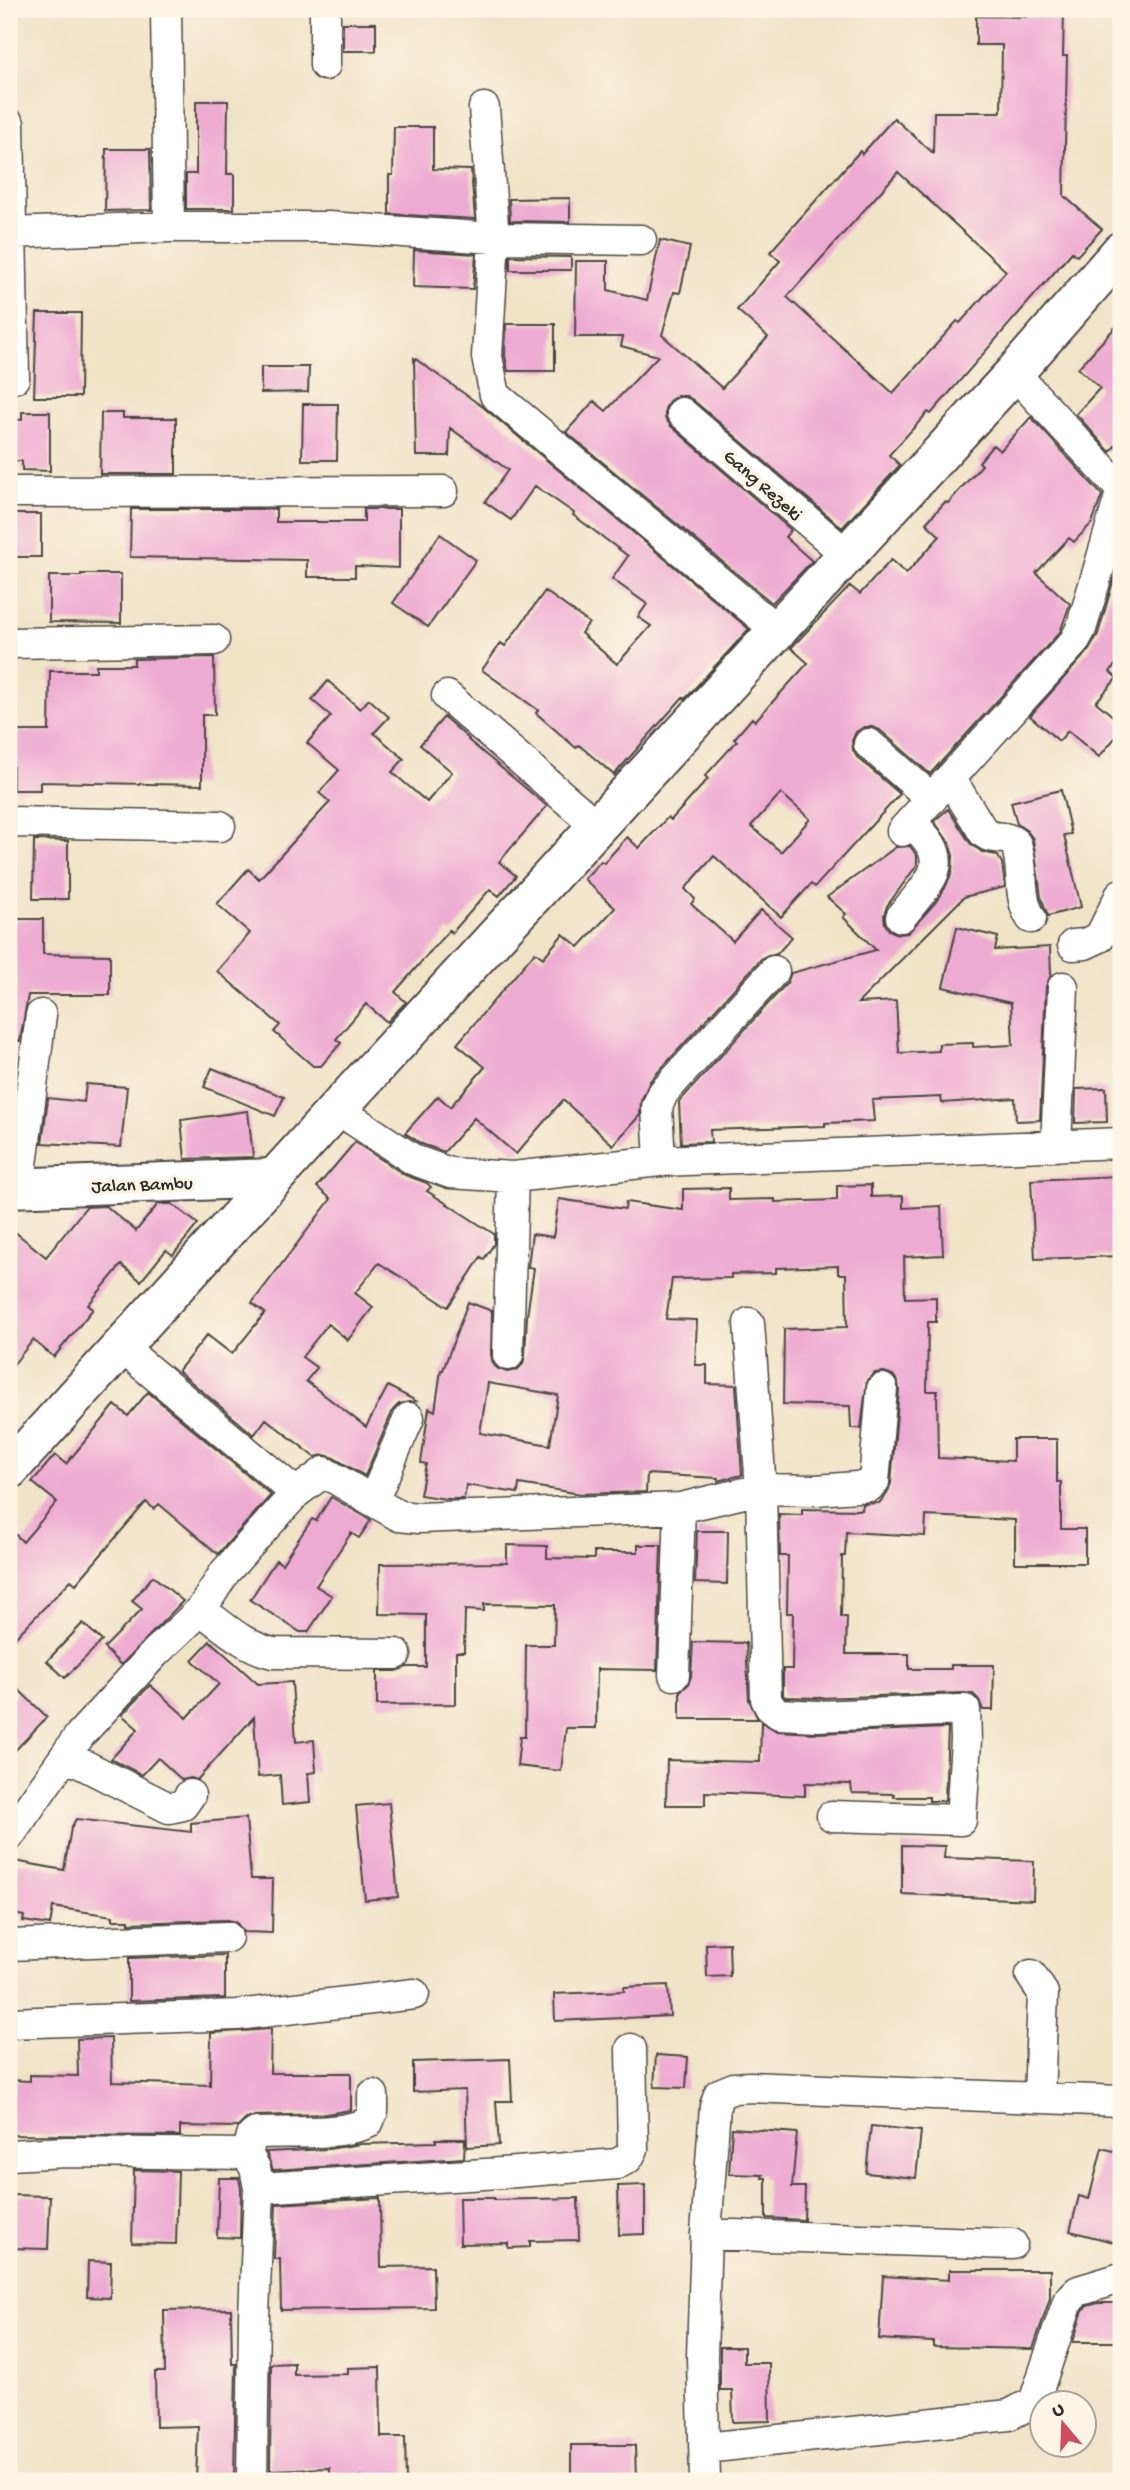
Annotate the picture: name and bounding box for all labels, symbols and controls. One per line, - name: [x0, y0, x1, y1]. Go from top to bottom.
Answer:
- street label: Gang Rezeki: [717, 446, 806, 527]
- street label: Jalan Bambu: [91, 1173, 193, 1200]
- north arrow: [1028, 2388, 1098, 2458]
- text: U: [1050, 2399, 1068, 2424]

